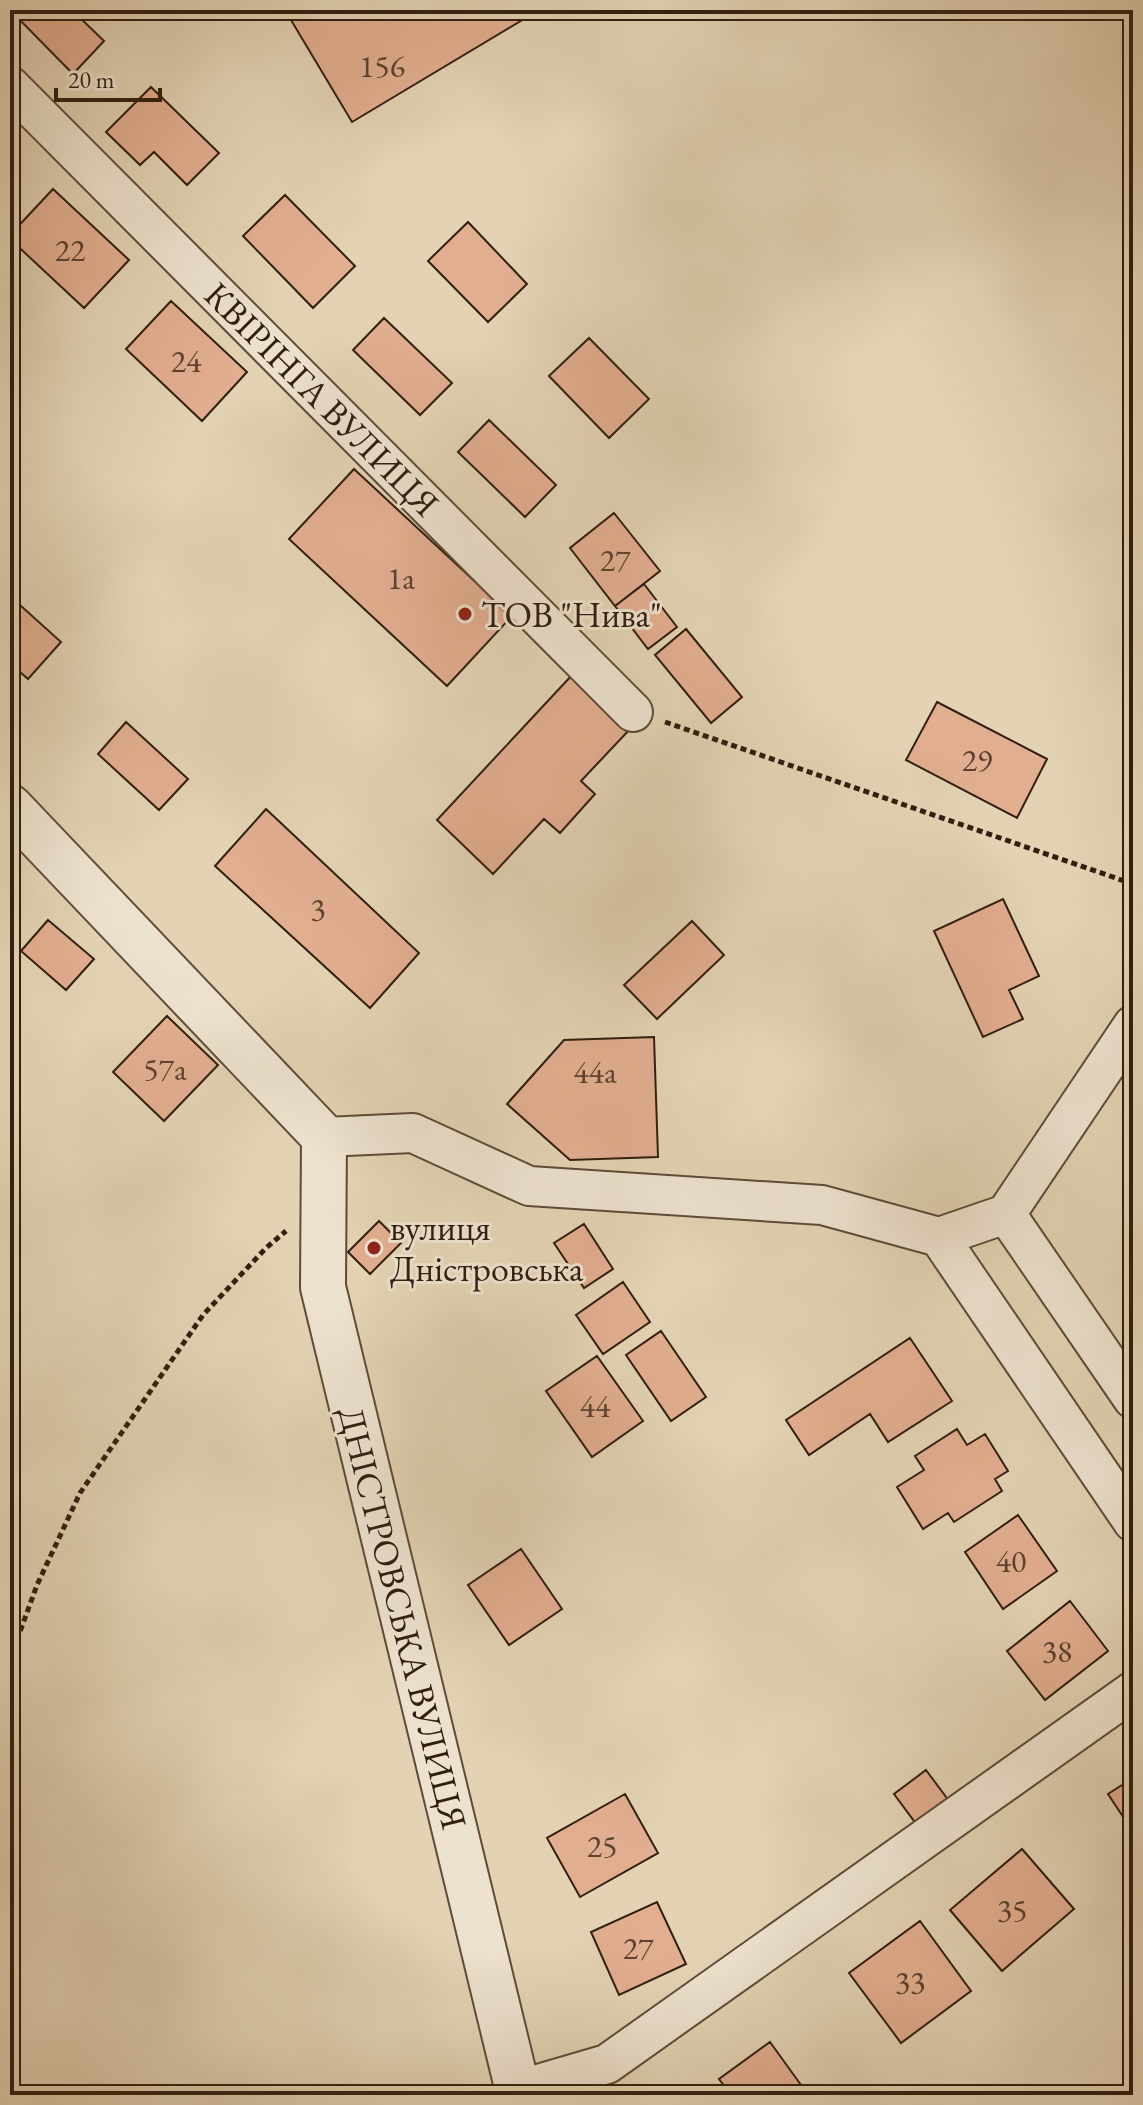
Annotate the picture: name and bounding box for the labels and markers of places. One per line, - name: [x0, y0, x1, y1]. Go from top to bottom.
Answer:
- place label: ТОВ "Нива": [481, 591, 662, 638]
- marker: ТОВ "Нива": [456, 605, 474, 623]
- place label: вулиця Дністровська: [390, 1204, 584, 1292]
- marker: вулиця Дністровська: [365, 1239, 383, 1257]

